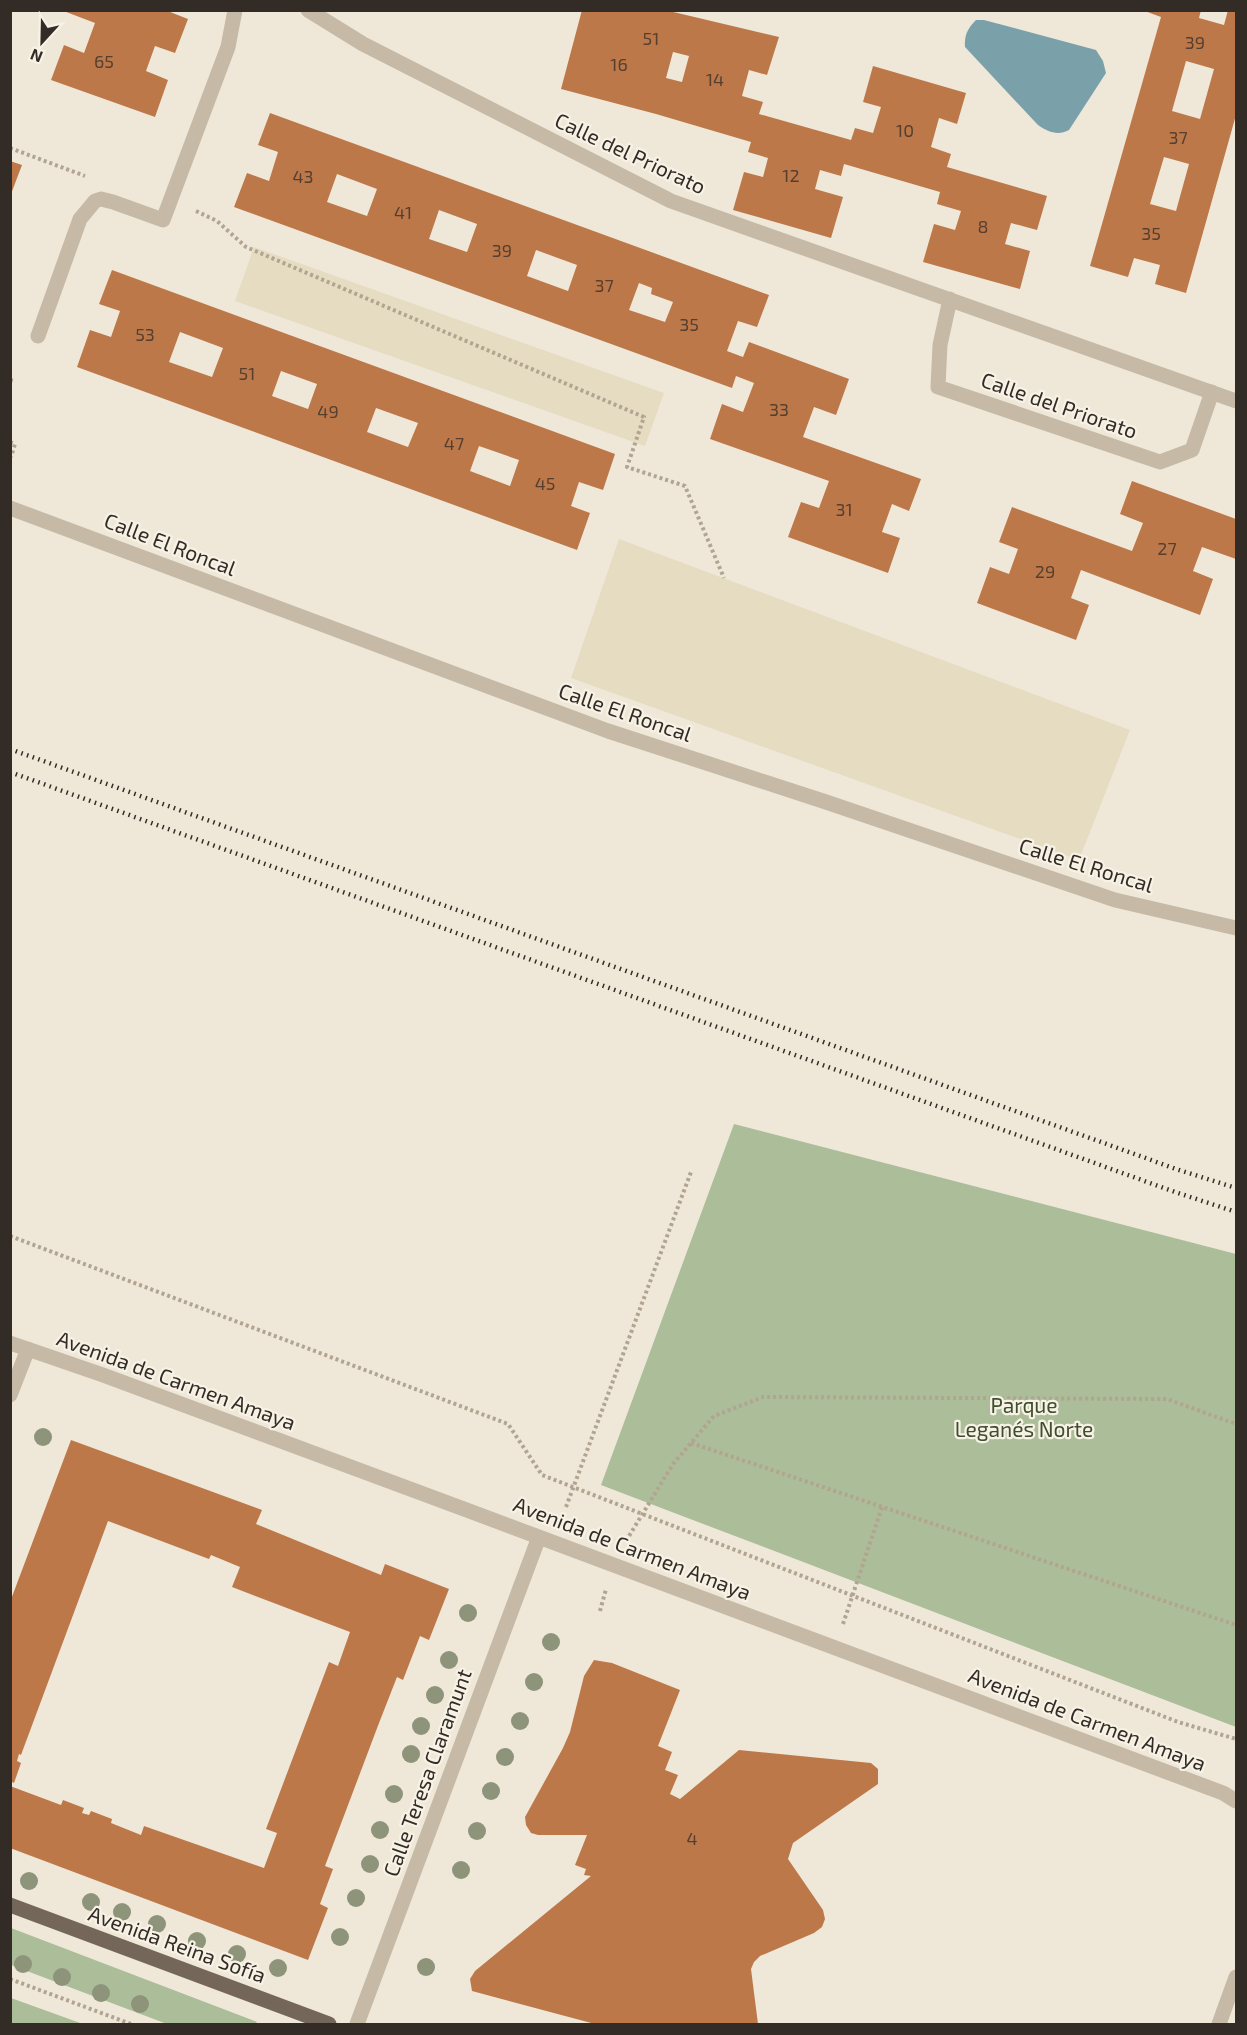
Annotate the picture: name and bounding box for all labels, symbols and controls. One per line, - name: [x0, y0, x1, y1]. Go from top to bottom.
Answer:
- north arrow: [12, 12, 72, 72]
- house number: 51: [643, 27, 659, 49]
- house number: 39: [1185, 31, 1205, 53]
- text: N: [27, 45, 45, 67]
- house number: 65: [94, 50, 114, 72]
- house number: 16: [610, 53, 628, 75]
- house number: 14: [706, 68, 724, 90]
- street label: Calle del Priorato: [551, 107, 710, 199]
- house number: 10: [896, 119, 914, 141]
- house number: 37: [1168, 126, 1188, 148]
- house number: 12: [782, 164, 800, 186]
- house number: 43: [292, 165, 314, 187]
- house number: 41: [394, 201, 412, 223]
- house number: 8: [978, 215, 988, 237]
- house number: 35: [1141, 222, 1161, 244]
- house number: 39: [492, 239, 512, 261]
- house number: 37: [594, 274, 614, 296]
- house number: 35: [679, 313, 699, 335]
- house number: 53: [135, 323, 155, 345]
- house number: 51: [239, 362, 255, 384]
- street label: Calle del Priorato: [978, 366, 1141, 443]
- house number: 33: [769, 398, 789, 420]
- house number: 49: [317, 400, 339, 422]
- house number: 47: [444, 432, 464, 454]
- house number: 45: [535, 472, 555, 494]
- house number: 31: [835, 498, 853, 520]
- street label: Calle El Roncal: [101, 507, 241, 580]
- house number: 27: [1157, 537, 1177, 559]
- house number: 29: [1035, 560, 1055, 582]
- street label: Calle El Roncal: [556, 677, 696, 746]
- street label: Calle El Roncal: [1016, 832, 1157, 897]
- street label: Avenida de Carmen Amaya: [54, 1325, 299, 1434]
- park label: Parque Leganés Norte: [955, 1392, 1093, 1441]
- street label: Avenida de Carmen Amaya: [510, 1491, 755, 1604]
- street label: Avenida de Carmen Amaya: [965, 1662, 1210, 1775]
- street label: Calle Teresa Claramunt: [377, 1665, 476, 1880]
- house number: 4: [686, 1827, 698, 1849]
- street label: Avenida Reina Sofía: [85, 1900, 270, 1987]

